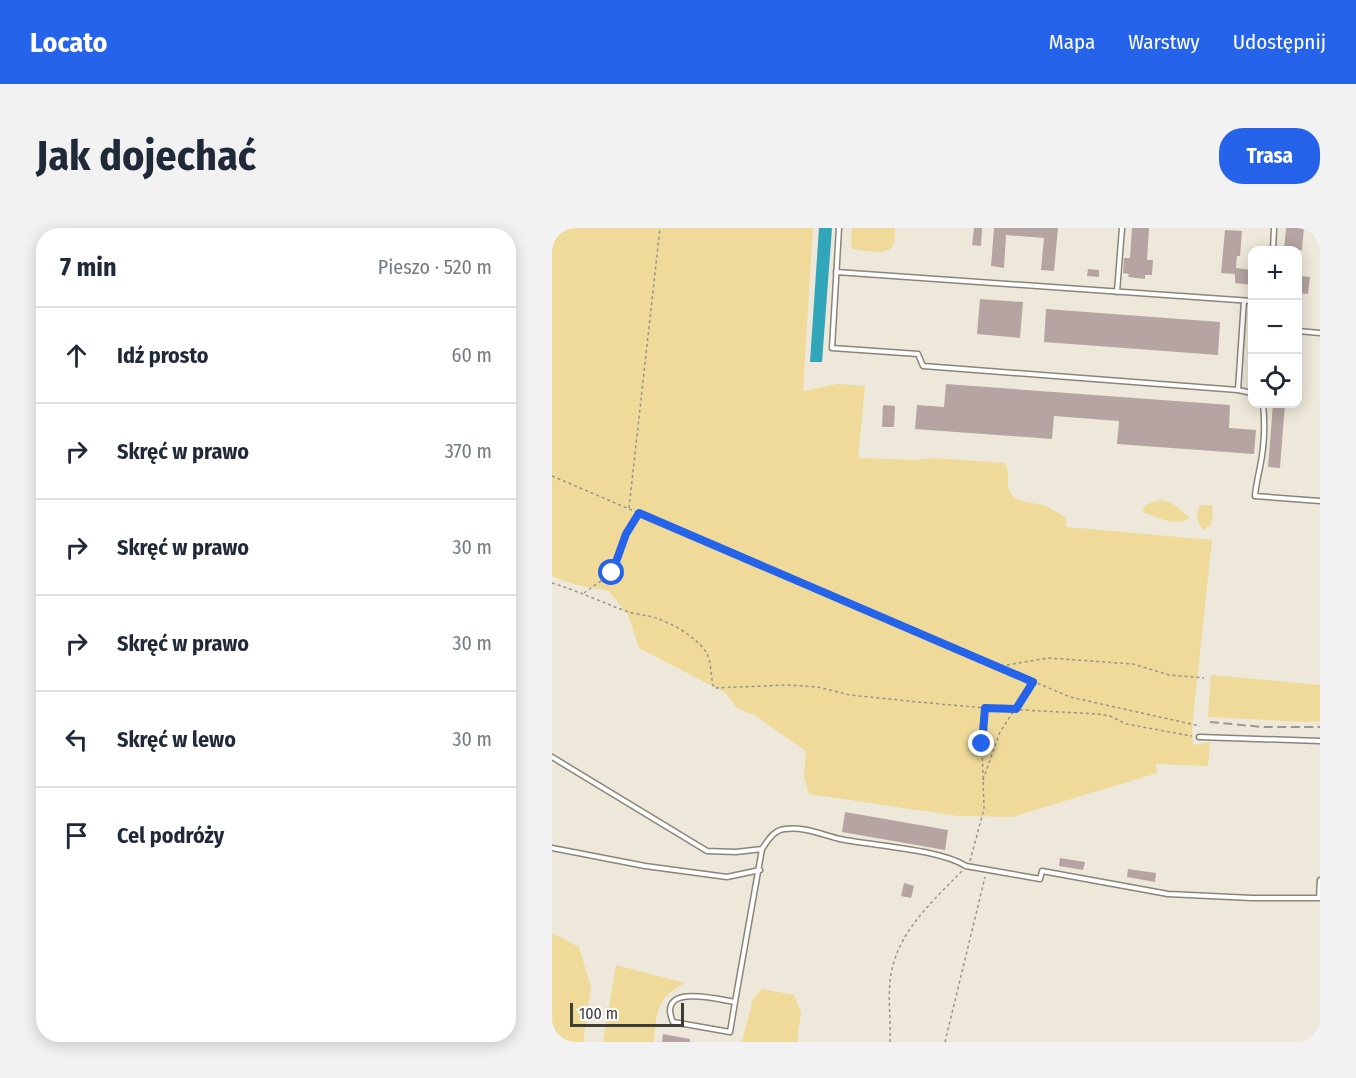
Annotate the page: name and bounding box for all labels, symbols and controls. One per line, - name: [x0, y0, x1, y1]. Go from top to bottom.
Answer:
- text: Locato: [30, 26, 108, 59]
- text: Mapa: [1049, 29, 1095, 55]
- text: Warstwy: [1128, 29, 1200, 55]
- text: Udostępnij: [1233, 29, 1326, 55]
- button: Trasa: [1219, 128, 1320, 184]
- text: Jak dojechać: [36, 131, 256, 181]
- map controls: [1248, 246, 1302, 408]
- button: +: [1248, 246, 1302, 300]
- text: 7 min: [60, 252, 117, 283]
- text: Pieszo · 520 m: [378, 255, 492, 279]
- button: −: [1248, 300, 1302, 354]
- icon: ahead: [60, 339, 93, 372]
- text: Idź prosto: [117, 342, 209, 369]
- text: 60 m: [452, 343, 492, 367]
- button: locate: [1248, 354, 1302, 408]
- icon: right: [60, 435, 93, 468]
- text: Skręć w prawo: [117, 438, 249, 465]
- text: 370 m: [445, 439, 492, 463]
- icon: right: [60, 531, 93, 564]
- text: Skręć w prawo: [117, 534, 249, 561]
- text: 30 m: [452, 535, 492, 559]
- route start: [598, 559, 624, 585]
- icon: right: [60, 627, 93, 660]
- text: Skręć w prawo: [117, 630, 249, 657]
- text: 30 m: [452, 631, 492, 655]
- icon: left: [60, 723, 93, 756]
- text: Skręć w lewo: [117, 726, 236, 753]
- text: 30 m: [452, 727, 492, 751]
- route end: [968, 730, 994, 756]
- icon: arrive: [60, 819, 93, 852]
- text: Cel podróży: [117, 822, 224, 849]
- scale bar: [570, 1000, 684, 1028]
- text: 100 m: [579, 1004, 618, 1023]

